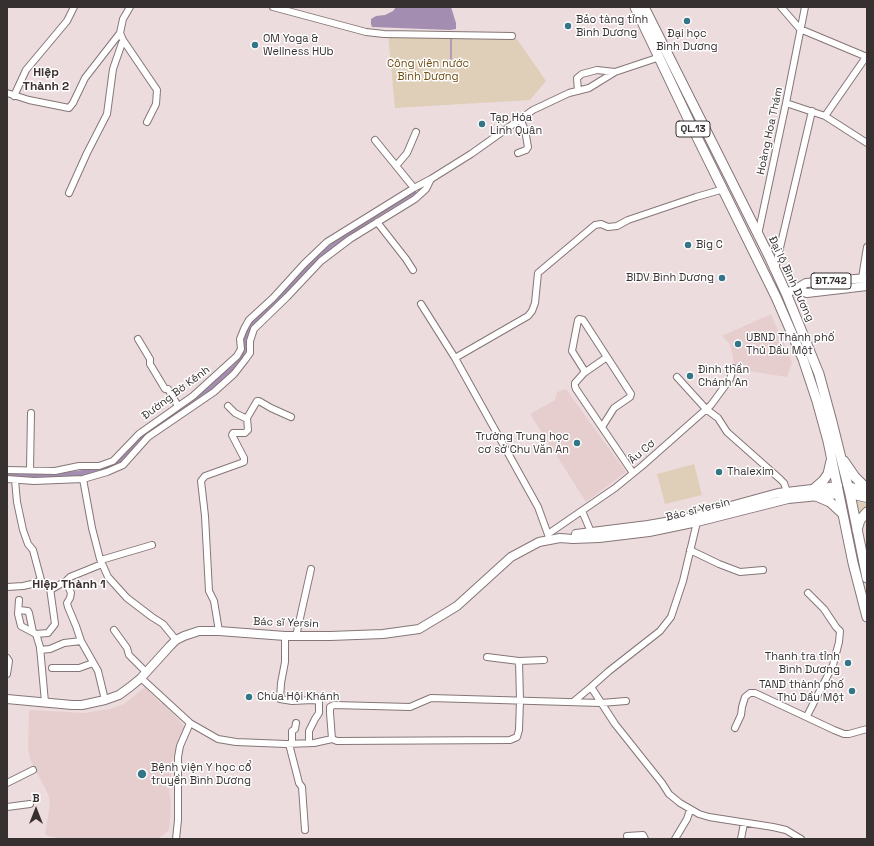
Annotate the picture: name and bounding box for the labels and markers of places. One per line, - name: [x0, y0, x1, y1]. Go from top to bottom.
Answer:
- place label: Bảo tàng tỉnh Bình Dương: [576, 13, 648, 39]
- marker: Đại học Bình Dương: [682, 16, 692, 26]
- marker: Bảo tàng tỉnh Bình Dương: [563, 21, 573, 31]
- place label: Đại học Bình Dương: [656, 27, 718, 53]
- place label: OM Yoga & Wellness HUb: [263, 32, 334, 58]
- marker: OM Yoga & Wellness HUb: [250, 40, 260, 50]
- place label: Tạp Hóa Linh Quân: [490, 111, 542, 137]
- marker: Tạp Hóa Linh Quân: [477, 119, 487, 129]
- place label: Big C: [696, 238, 723, 252]
- marker: Big C: [683, 240, 693, 250]
- place label: BIDV Bình Dương: [626, 271, 714, 285]
- marker: BIDV Bình Dương: [717, 273, 727, 283]
- place label: UBND Thành phố Thủ Dầu Một: [746, 331, 834, 357]
- marker: UBND Thành phố Thủ Dầu Một: [733, 339, 743, 349]
- place label: Đình thần Chánh An: [698, 363, 749, 389]
- marker: Đình thần Chánh An: [685, 371, 695, 381]
- place label: Trường Trung học cơ sở Chu Văn An: [475, 430, 569, 456]
- marker: Trường Trung học cơ sở Chu Văn An: [572, 438, 582, 448]
- place label: Thalexim: [727, 465, 774, 479]
- marker: Thalexim: [714, 467, 724, 477]
- place label: Thanh tra tỉnh Bình Dương: [765, 650, 840, 676]
- marker: Thanh tra tỉnh Bình Dương: [843, 658, 853, 668]
- place label: TAND thành phố Thủ Dầu Một: [759, 678, 844, 704]
- marker: TAND thành phố Thủ Dầu Một: [847, 686, 857, 696]
- place label: Chùa Hội Khánh: [257, 690, 339, 704]
- marker: Chùa Hội Khánh: [244, 692, 254, 702]
- place label: Bệnh viện Y học cổ truyền Bình Dương: [151, 761, 252, 787]
- marker: Bệnh viện Y học cổ truyền Bình Dương: [136, 768, 148, 780]

